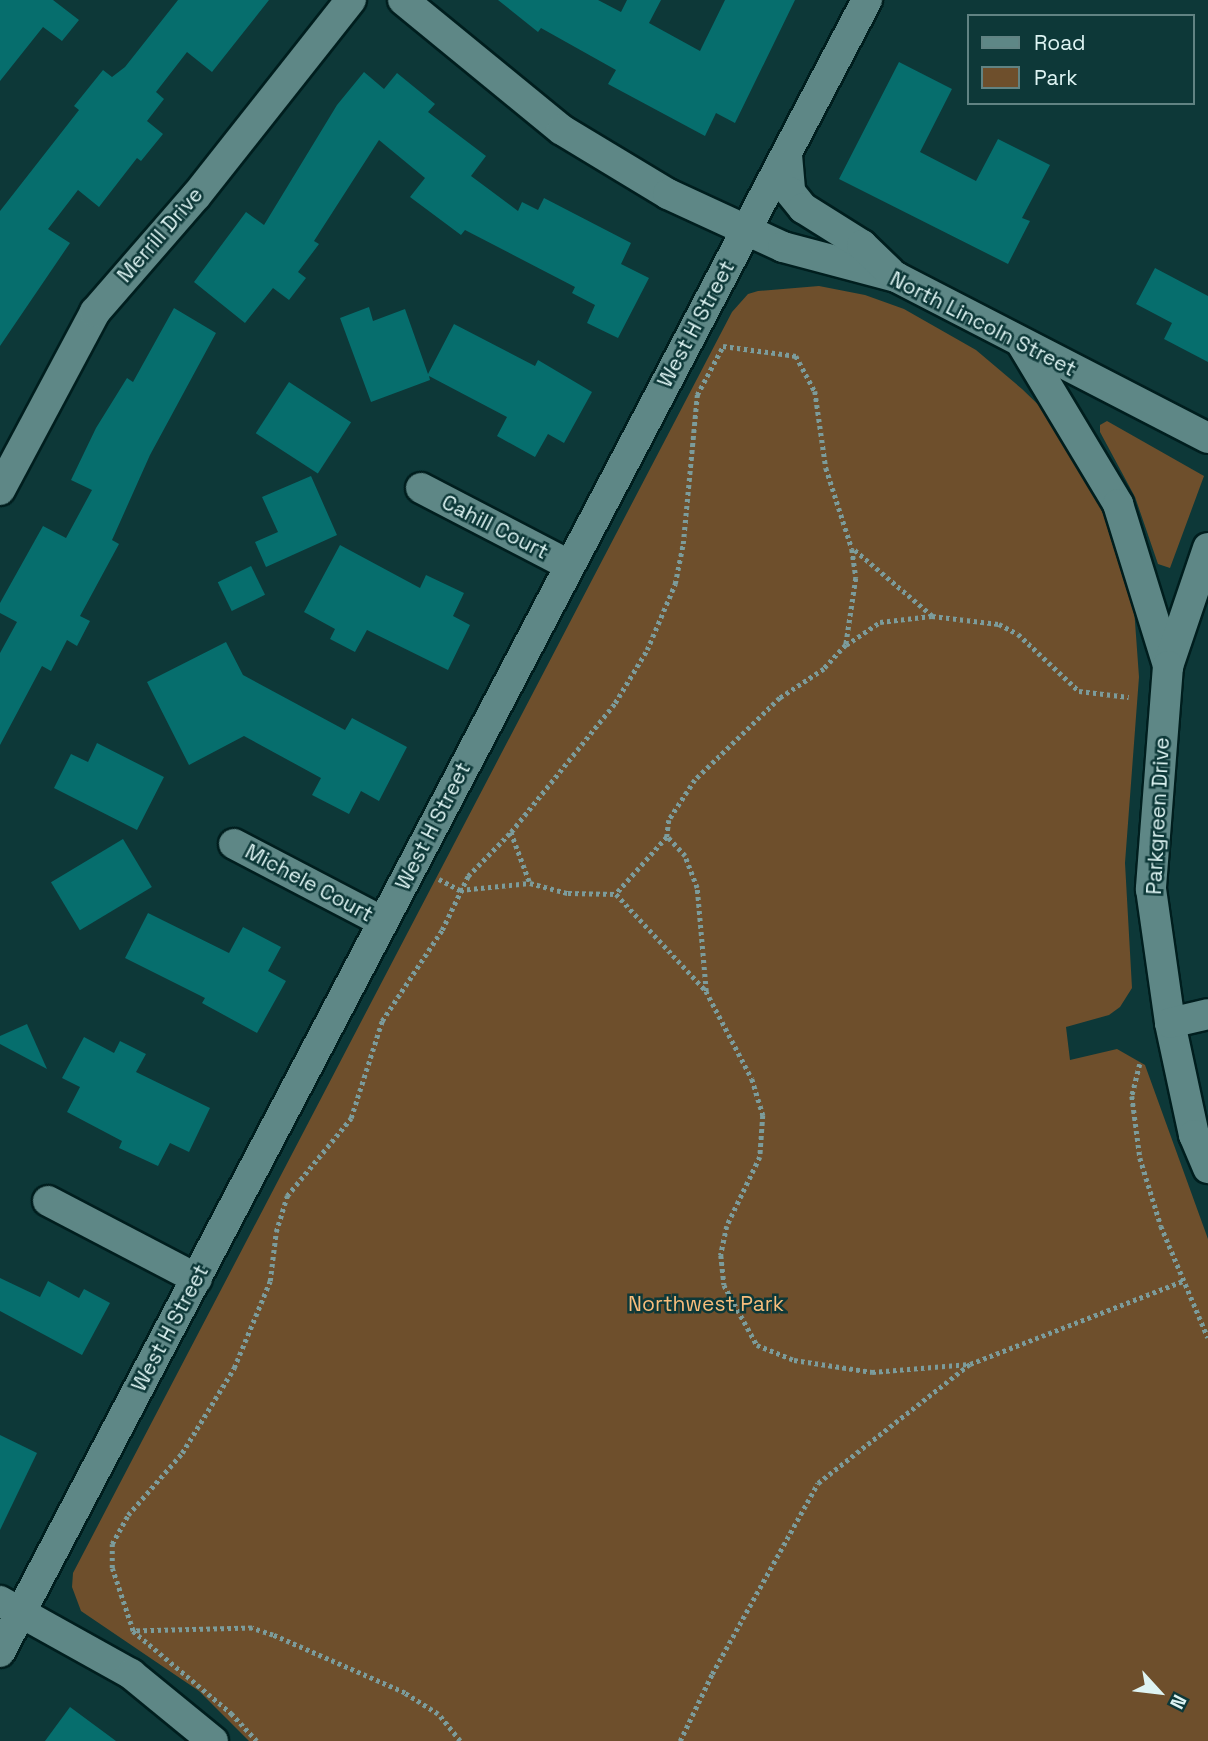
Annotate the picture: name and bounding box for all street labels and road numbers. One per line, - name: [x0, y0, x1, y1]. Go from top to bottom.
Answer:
- street label: Merrill Drive: [112, 182, 208, 288]
- street label: West H Street: [652, 256, 740, 392]
- street label: North Lincoln Street: [886, 266, 1080, 382]
- street label: Cahill Court: [438, 489, 552, 565]
- street label: Parkgreen Drive: [1141, 737, 1175, 895]
- street label: West H Street: [390, 758, 476, 894]
- street label: Michele Court: [241, 839, 377, 927]
- street label: West H Street: [126, 1260, 214, 1396]

